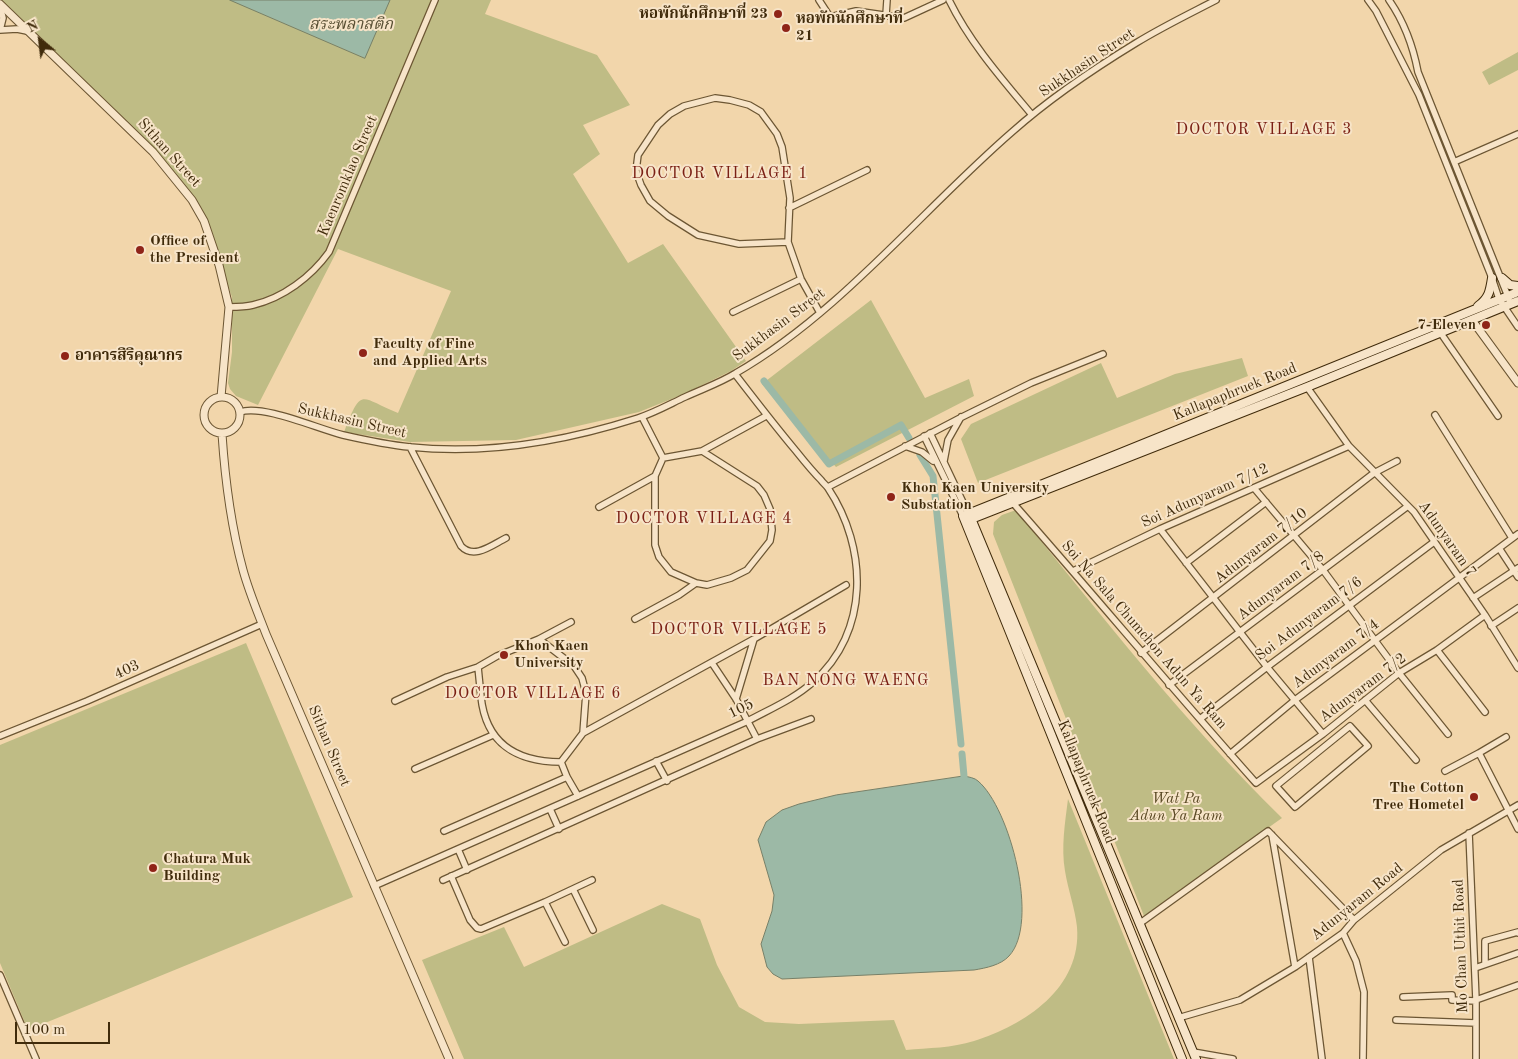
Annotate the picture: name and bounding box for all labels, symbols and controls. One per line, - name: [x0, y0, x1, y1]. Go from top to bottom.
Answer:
- place label: หอพักนักศึกษาที่ 23: [639, 5, 768, 23]
- marker: หอพักนักศึกษาที่ 23: [772, 8, 784, 20]
- place label: หอพักนักศึกษาที่ 21: [796, 10, 903, 45]
- north arrow: [15, 15, 65, 65]
- water label: สระพลาสติก: [309, 15, 393, 35]
- text: N: [25, 18, 41, 36]
- marker: หอพักนักศึกษาที่ 21: [780, 22, 792, 34]
- street label: Sukkhasin Street: [1036, 24, 1138, 102]
- street label: Kaenromklao Street: [314, 113, 382, 239]
- street label: Sithan Street: [133, 115, 205, 191]
- district label: DOCTOR VILLAGE 3: [1174, 120, 1354, 140]
- district label: DOCTOR VILLAGE 1: [630, 164, 810, 184]
- place label: Office of the President: [150, 232, 239, 267]
- marker: Office of the President: [134, 244, 146, 256]
- street label: Sukkhasin Street: [729, 284, 829, 366]
- place label: 7-Eleven: [1417, 316, 1476, 334]
- marker: 7-Eleven: [1480, 319, 1492, 331]
- place label: Faculty of Fine and Applied Arts: [373, 335, 487, 370]
- place label: อาคารสิริคุณากร: [75, 347, 183, 365]
- marker: Faculty of Fine and Applied Arts: [357, 347, 369, 359]
- marker: อาคารสิริคุณากร: [59, 350, 71, 362]
- street label: Kallapaphruek Road: [1171, 359, 1299, 425]
- street label: Sukkhasin Street: [296, 400, 408, 442]
- street label: Soi Adunyaram 7/12: [1138, 460, 1272, 532]
- place label: Khon Kaen University Substation: [901, 479, 1049, 514]
- marker: Khon Kaen University Substation: [885, 491, 897, 503]
- street label: Adunyaram 7: [1414, 498, 1480, 580]
- street label: Adunyaram 7/10: [1211, 504, 1311, 588]
- district label: DOCTOR VILLAGE 4: [614, 509, 794, 529]
- street label: Soi Na Sala Chumchon Adun Ya Ram: [1057, 537, 1231, 733]
- street label: Adunyaram 7/8: [1234, 547, 1328, 625]
- street label: Soi Adunyaram 7/6: [1252, 573, 1366, 665]
- street label: Adunyaram 7/4: [1289, 615, 1383, 693]
- district label: DOCTOR VILLAGE 5: [649, 620, 829, 640]
- place label: Khon Kaen University: [514, 637, 589, 672]
- marker: Khon Kaen University: [498, 649, 510, 661]
- street label: Adunyaram 7/2: [1316, 649, 1410, 727]
- street label: 403: [111, 656, 143, 684]
- district label: BAN NONG WAENG: [761, 671, 931, 691]
- district label: DOCTOR VILLAGE 6: [443, 684, 623, 704]
- street label: 105: [725, 695, 757, 723]
- street label: Sithan Street: [304, 703, 354, 789]
- street label: Kallapaphruek Road: [1053, 718, 1119, 846]
- place label: The Cotton Tree Hometel: [1372, 779, 1464, 814]
- park label: Wat Pa Adun Ya Ram: [1129, 790, 1223, 825]
- marker: The Cotton Tree Hometel: [1468, 791, 1480, 803]
- place label: Chatura Muk Building: [163, 850, 251, 885]
- street label: Adunyaram Road: [1307, 859, 1407, 945]
- marker: Chatura Muk Building: [147, 862, 159, 874]
- street label: Mo Chan Uthit Road: [1450, 879, 1472, 1013]
- scale bar: [18, 1012, 112, 1044]
- text: 100 m: [23, 1023, 65, 1038]

